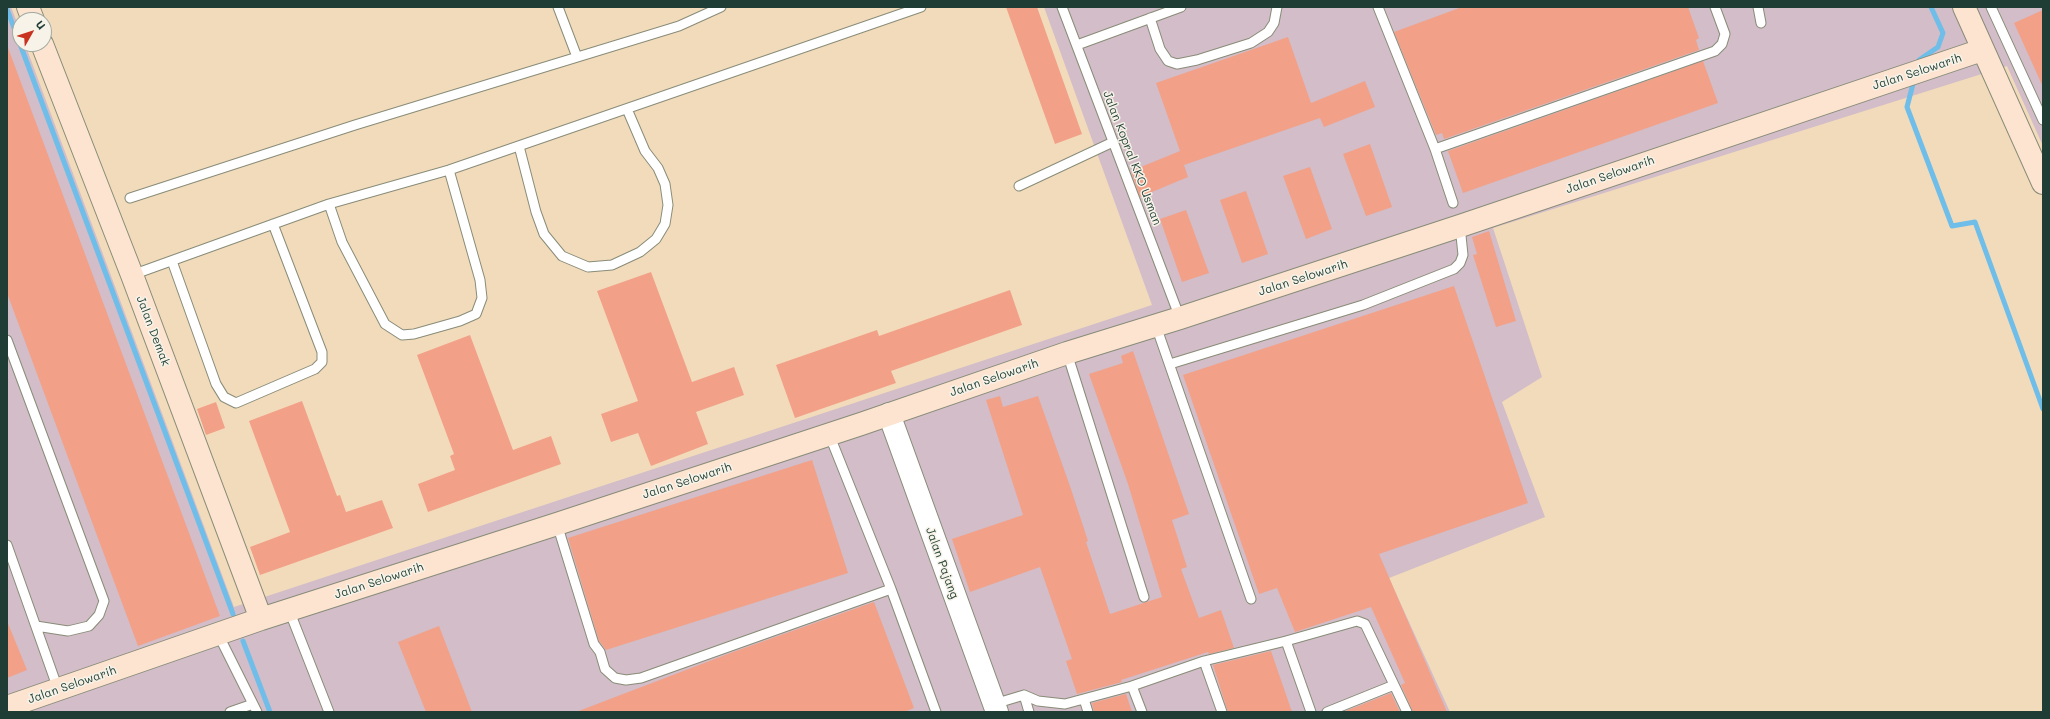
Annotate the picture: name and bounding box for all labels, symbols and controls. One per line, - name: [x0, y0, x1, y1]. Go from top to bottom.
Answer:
- north arrow: [12, 12, 52, 52]
- text: U: [33, 17, 49, 32]
- street label: Jalan Selowarih: [1871, 51, 1963, 93]
- street label: Jalan Kopral KKO Usman: [1100, 89, 1164, 227]
- street label: Jalan Selowarih: [1564, 153, 1656, 197]
- street label: Jalan Selowarih: [1257, 257, 1349, 299]
- street label: Jalan Demak: [133, 294, 173, 368]
- street label: Jalan Selowarih: [948, 356, 1040, 400]
- street label: Jalan Selowarih: [641, 460, 733, 502]
- street label: Jalan Pajang: [922, 525, 962, 601]
- street label: Jalan Selowarih: [333, 560, 425, 602]
- street label: Jalan Selowarih: [26, 663, 118, 707]

